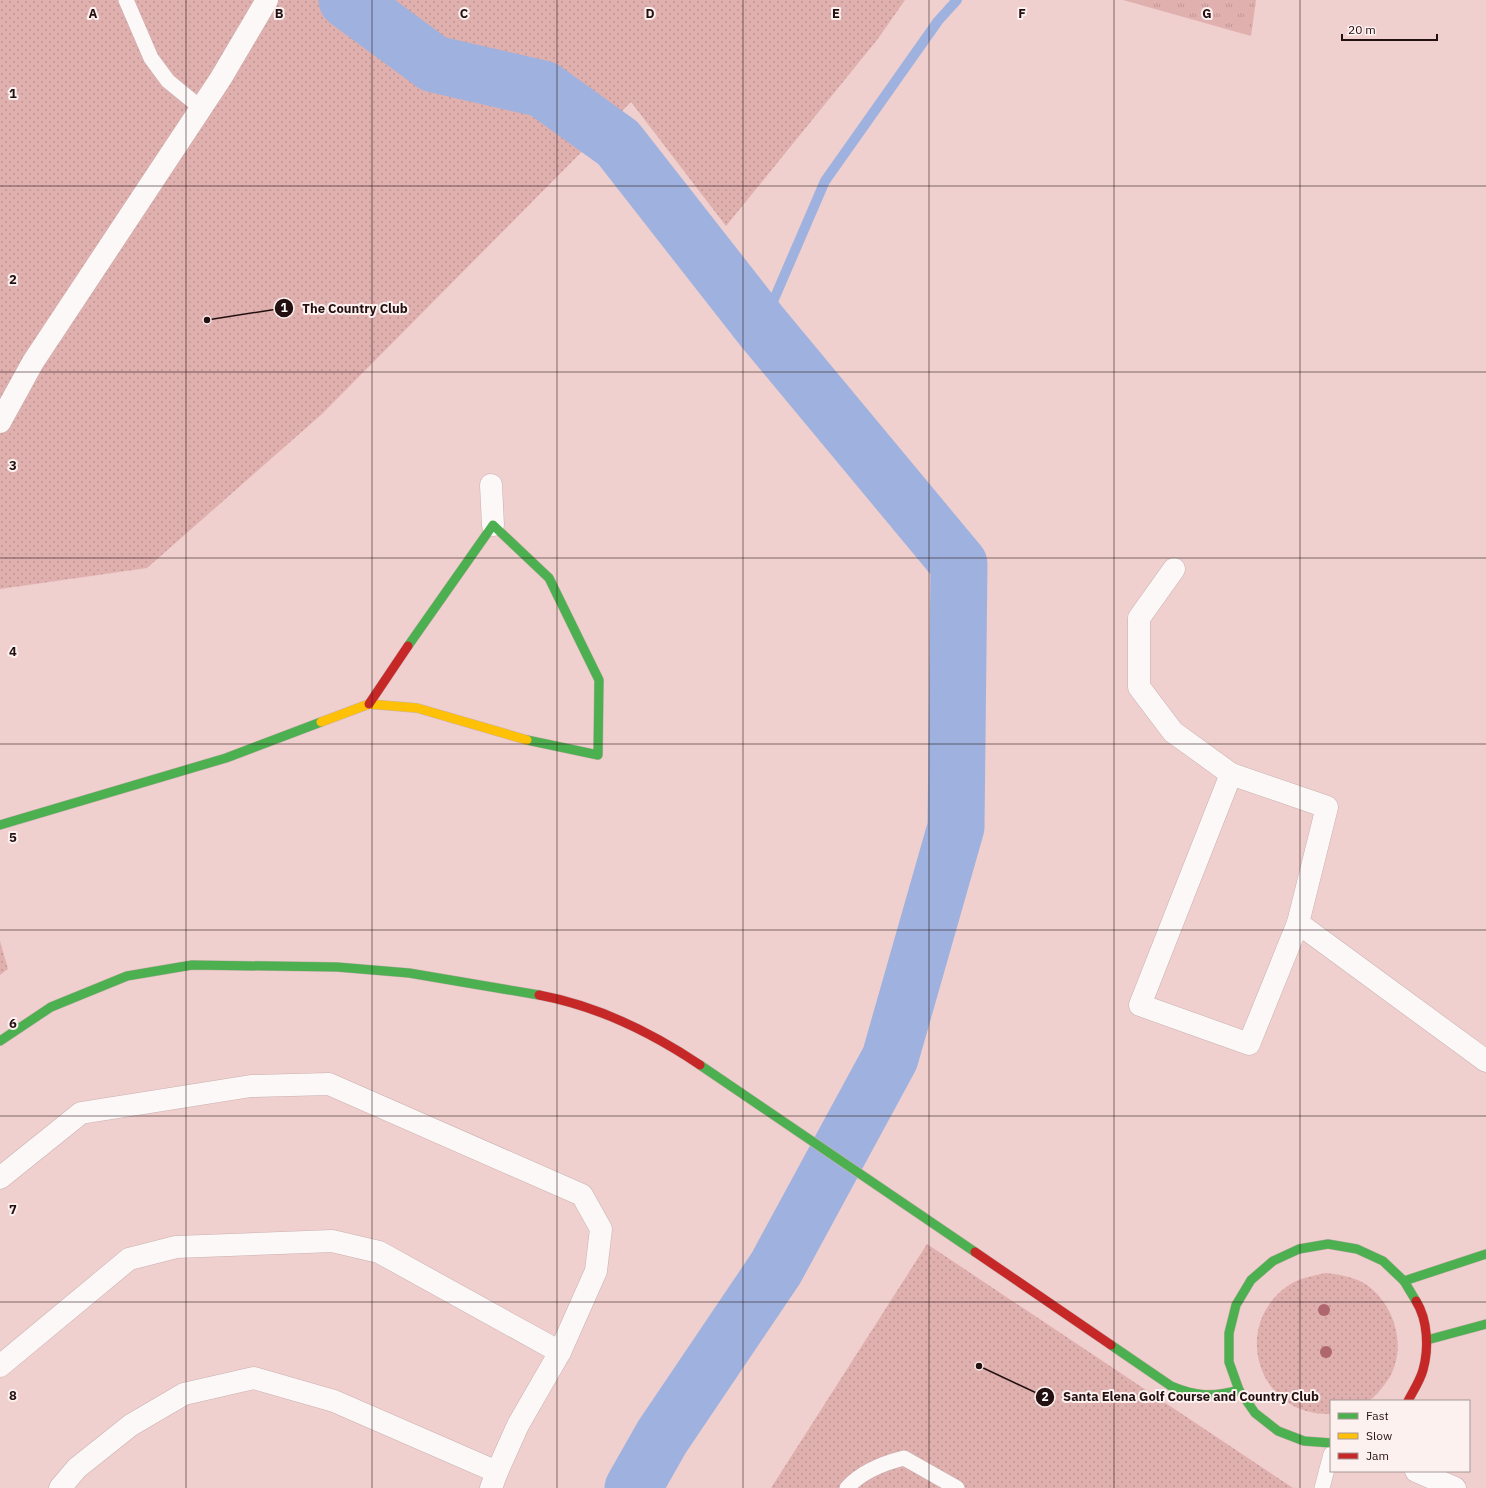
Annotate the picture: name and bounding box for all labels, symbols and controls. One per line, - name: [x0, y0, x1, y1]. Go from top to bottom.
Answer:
- text: A: [89, 5, 98, 22]
- text: B: [275, 5, 284, 22]
- text: C: [460, 5, 469, 22]
- text: D: [645, 5, 655, 22]
- text: E: [832, 5, 840, 22]
- text: F: [1018, 5, 1026, 22]
- text: G: [1202, 5, 1212, 22]
- scale bar: [1342, 16, 1437, 42]
- text: 20 m: [1348, 22, 1376, 37]
- text: 1: [9, 85, 17, 102]
- text: 2: [9, 271, 17, 288]
- callout: The Country Club: [274, 296, 416, 321]
- text: 1: [280, 300, 288, 315]
- text: The Country Club: [302, 300, 408, 317]
- text: 3: [9, 457, 17, 474]
- text: 4: [9, 643, 17, 660]
- text: 5: [9, 829, 17, 846]
- text: 6: [9, 1015, 17, 1032]
- text: 7: [9, 1201, 17, 1218]
- callout: Santa Elena Golf Course and Country Club: [1035, 1384, 1327, 1409]
- text: 8: [9, 1387, 17, 1404]
- text: Santa Elena Golf Course and Country Club: [1063, 1388, 1319, 1405]
- text: 2: [1041, 1389, 1049, 1404]
- legend: [1330, 1400, 1470, 1472]
- text: Fast: [1366, 1408, 1389, 1423]
- text: Slow: [1366, 1428, 1392, 1443]
- text: Jam: [1366, 1448, 1389, 1463]

